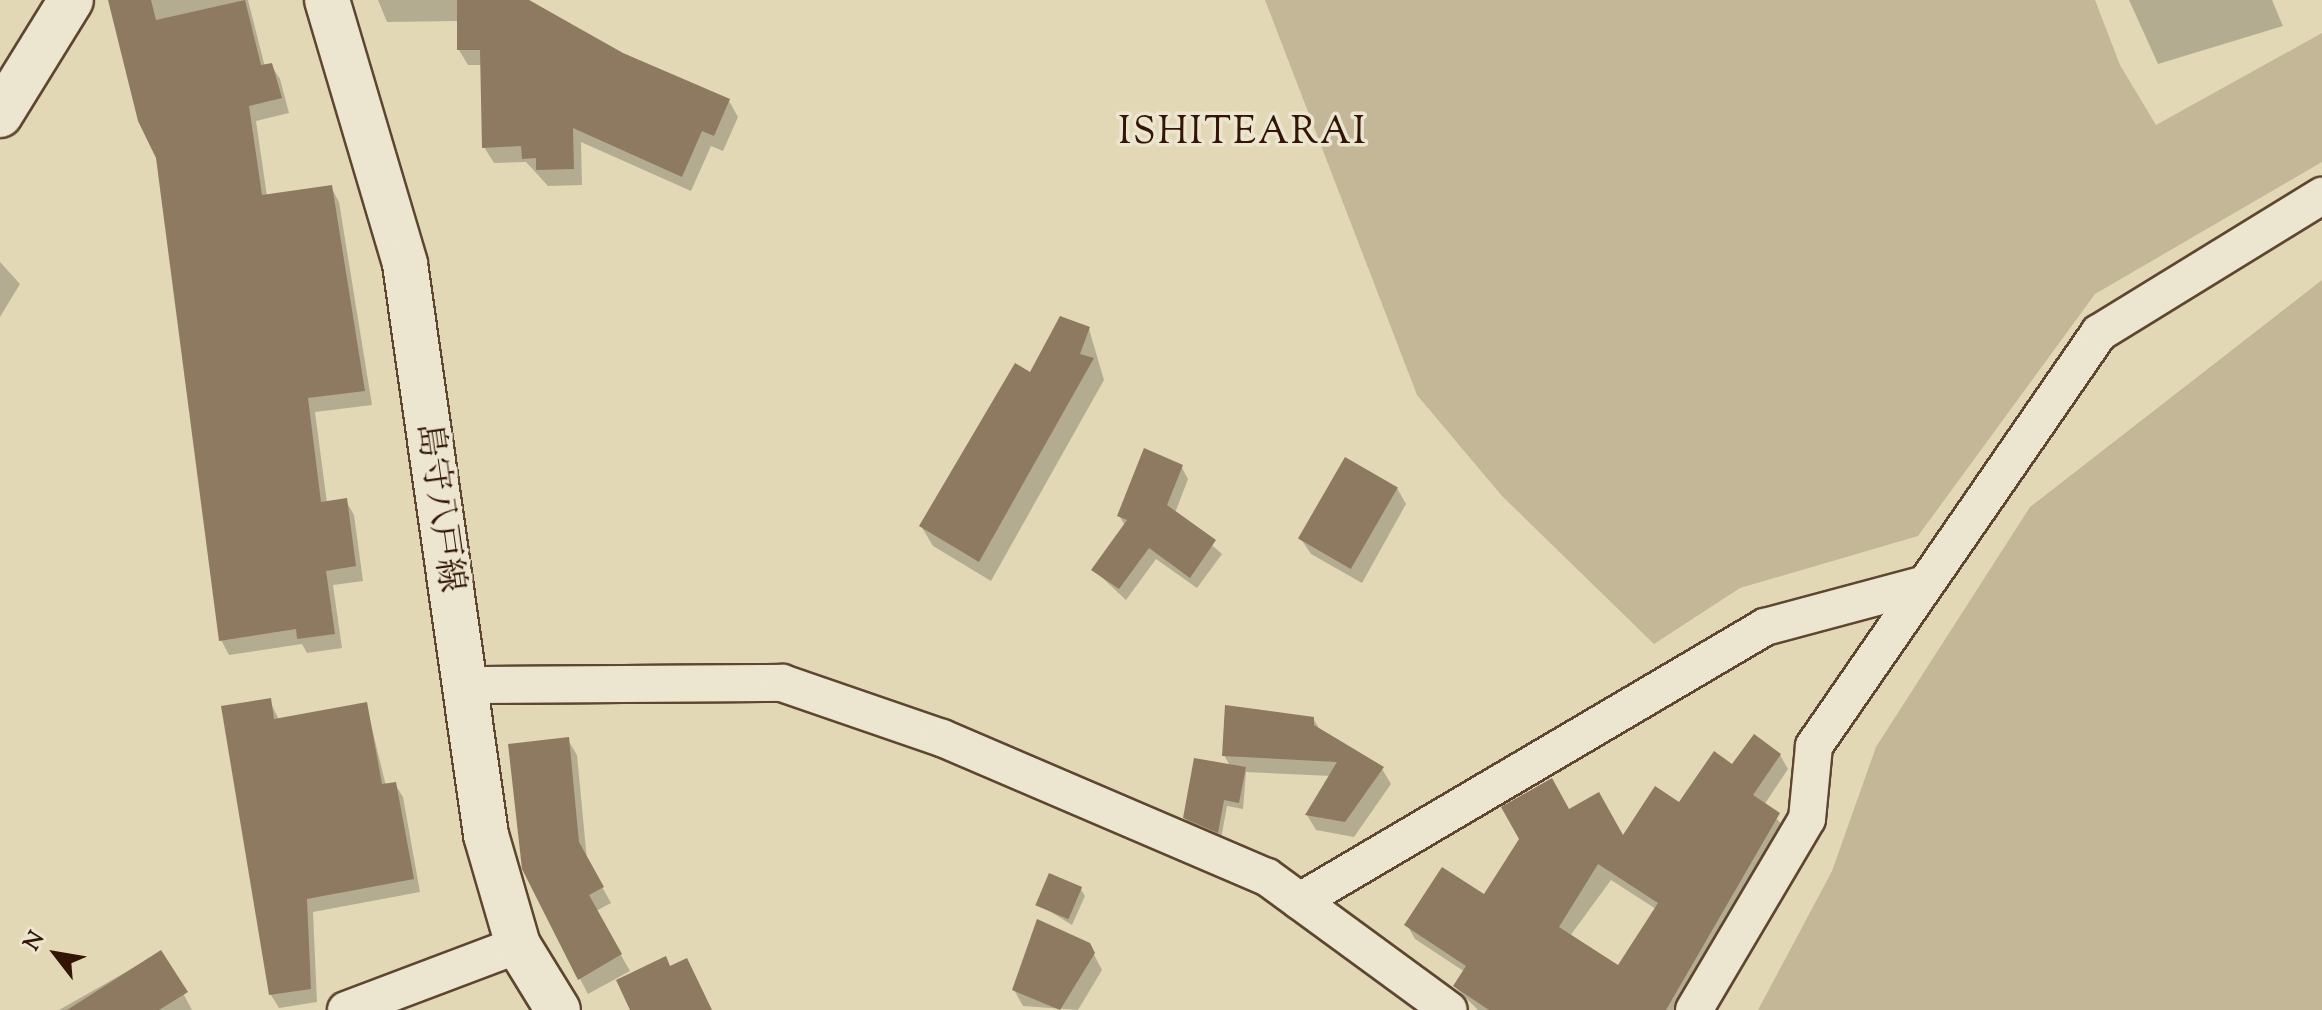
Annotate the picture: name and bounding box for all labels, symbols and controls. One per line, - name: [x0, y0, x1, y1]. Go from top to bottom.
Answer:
- district label: ISHITEARAI: [1119, 112, 1367, 158]
- street label: 島守八戸線: [407, 421, 471, 595]
- north arrow: [16, 914, 96, 994]
- text: N: [17, 926, 54, 957]

